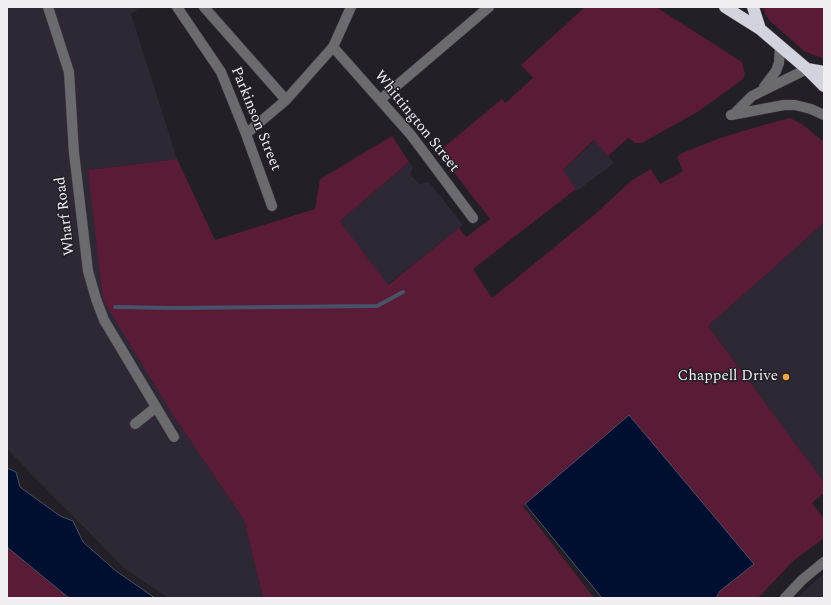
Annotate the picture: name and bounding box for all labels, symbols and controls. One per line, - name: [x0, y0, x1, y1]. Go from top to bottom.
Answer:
- street label: Parkinson Street: [226, 64, 284, 174]
- street label: Whittington Street: [370, 68, 462, 176]
- street label: Wharf Road: [52, 175, 80, 257]
- place label: Chappell Drive: [677, 368, 778, 386]
- marker: Chappell Drive: [781, 372, 791, 382]

